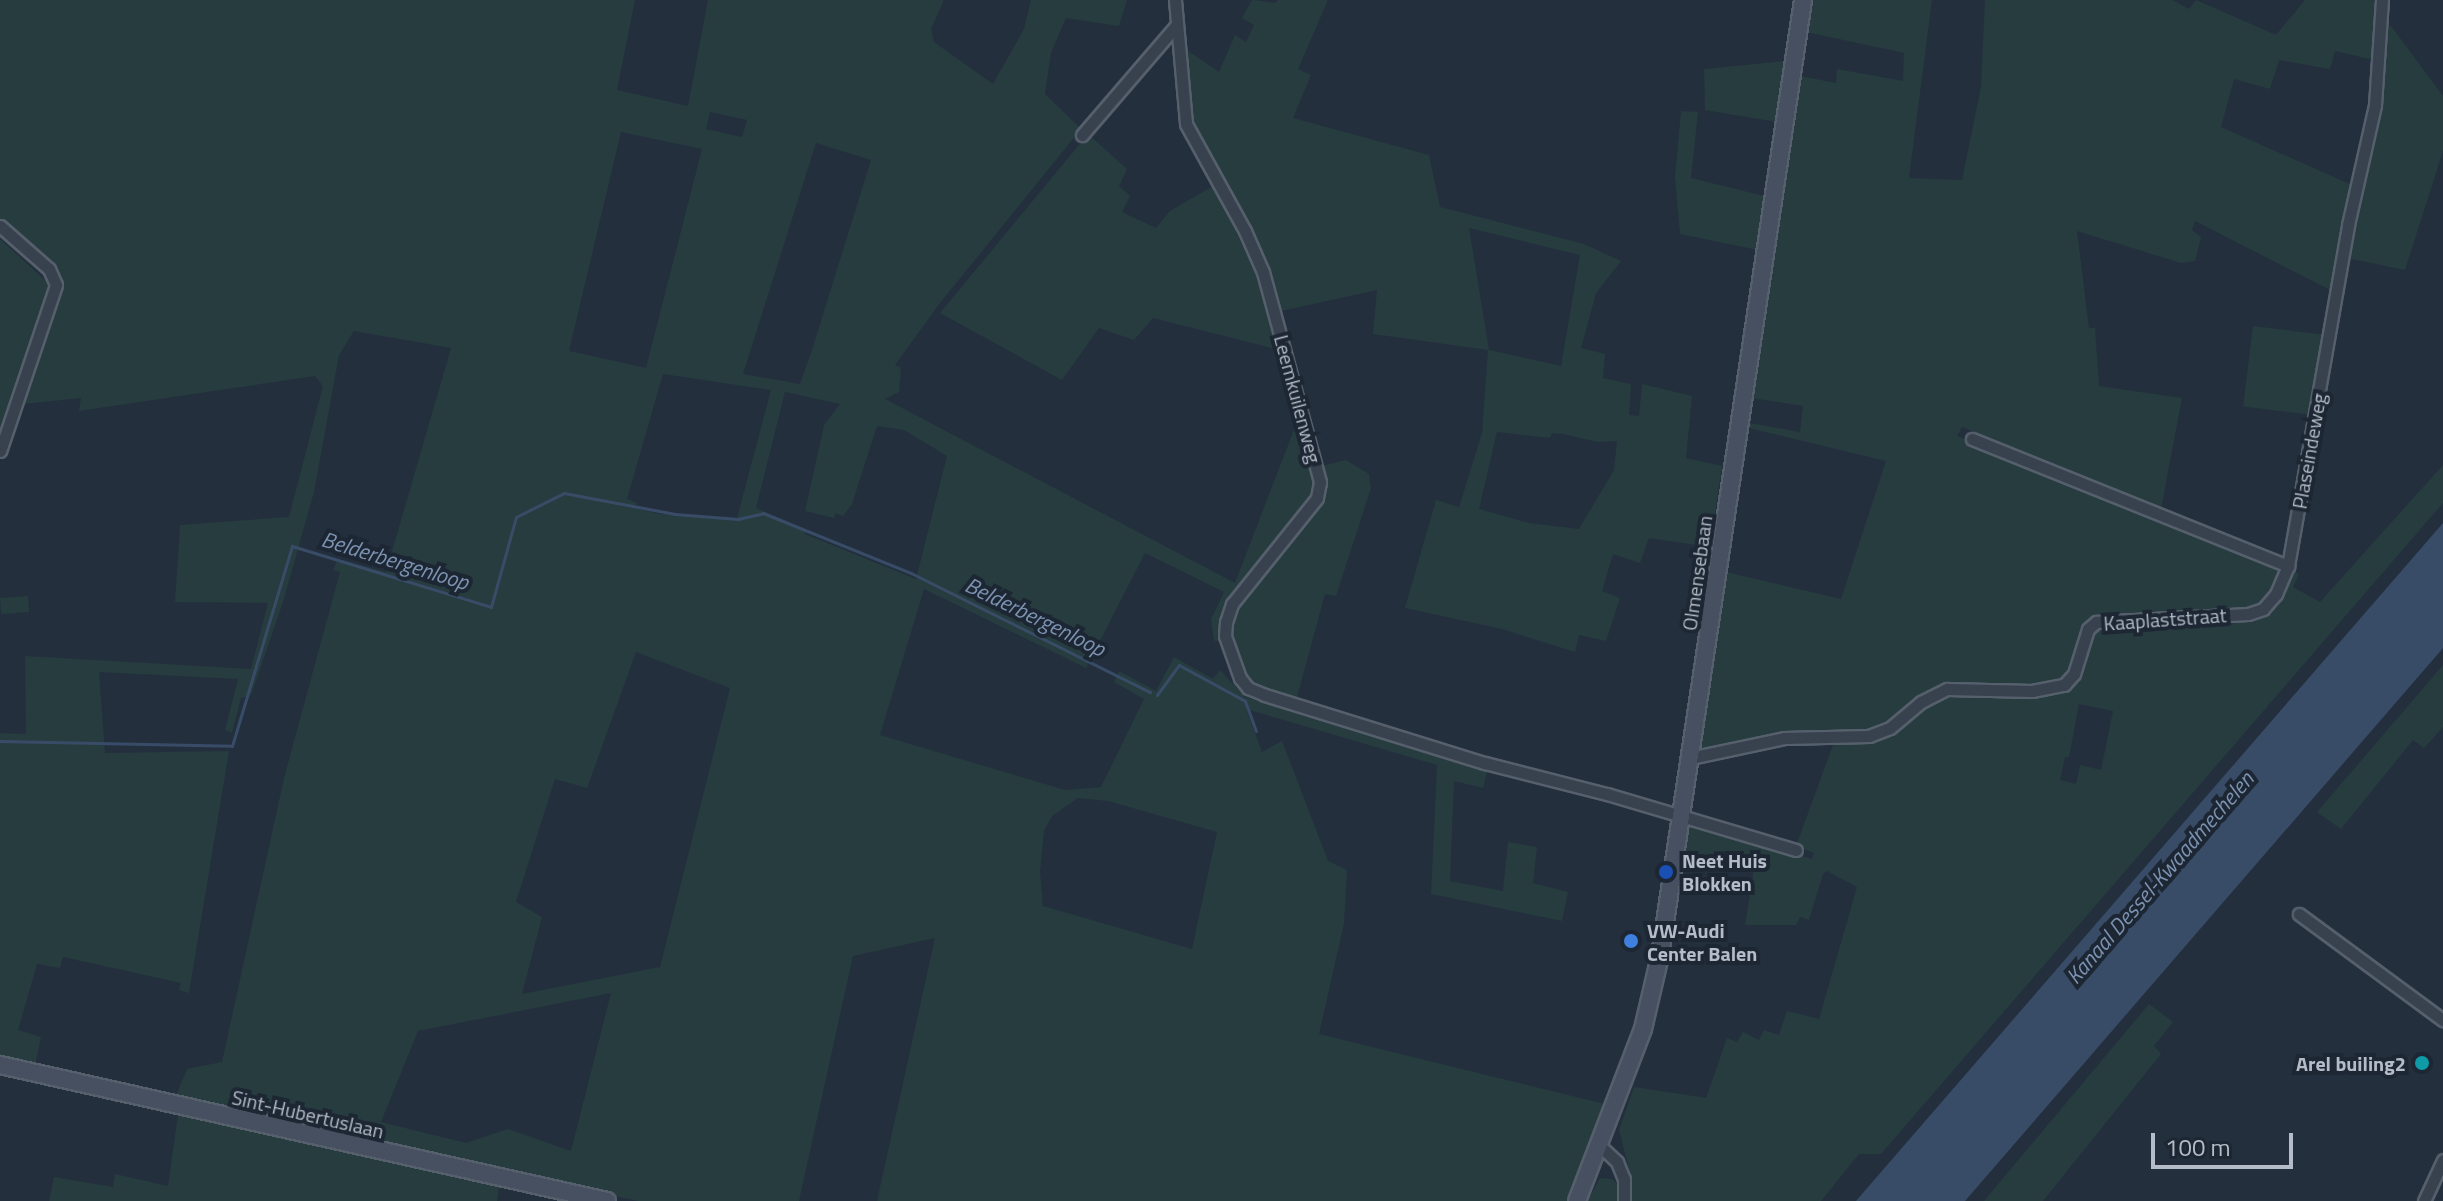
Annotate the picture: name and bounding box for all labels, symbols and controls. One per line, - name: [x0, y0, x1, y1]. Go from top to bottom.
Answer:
- street label: Leemkuilenweg: [1269, 332, 1327, 466]
- street label: Plaseindeweg: [2287, 391, 2331, 511]
- street label: Olmensebaan: [1677, 514, 1717, 632]
- water label: Belderbergenloop: [318, 526, 472, 596]
- water label: Belderbergenloop: [961, 572, 1109, 662]
- street label: Kaaplaststraat: [2103, 603, 2227, 635]
- water label: Kanaal Dessel-Kwaadmechelen: [2061, 767, 2259, 989]
- place label: Neet Huis Blokken: [1682, 848, 1767, 895]
- marker: Neet Huis Blokken: [1657, 863, 1675, 881]
- place label: VW-Audi Center Balen: [1647, 918, 1757, 965]
- marker: VW-Audi Center Balen: [1622, 932, 1640, 950]
- place label: Arel builing2: [2296, 1051, 2406, 1075]
- marker: Arel builing2: [2413, 1054, 2431, 1072]
- street label: Sint-Hubertuslaan: [230, 1085, 386, 1143]
- scale bar: [2155, 1117, 2297, 1167]
- text: 100 m: [2165, 1129, 2231, 1165]

